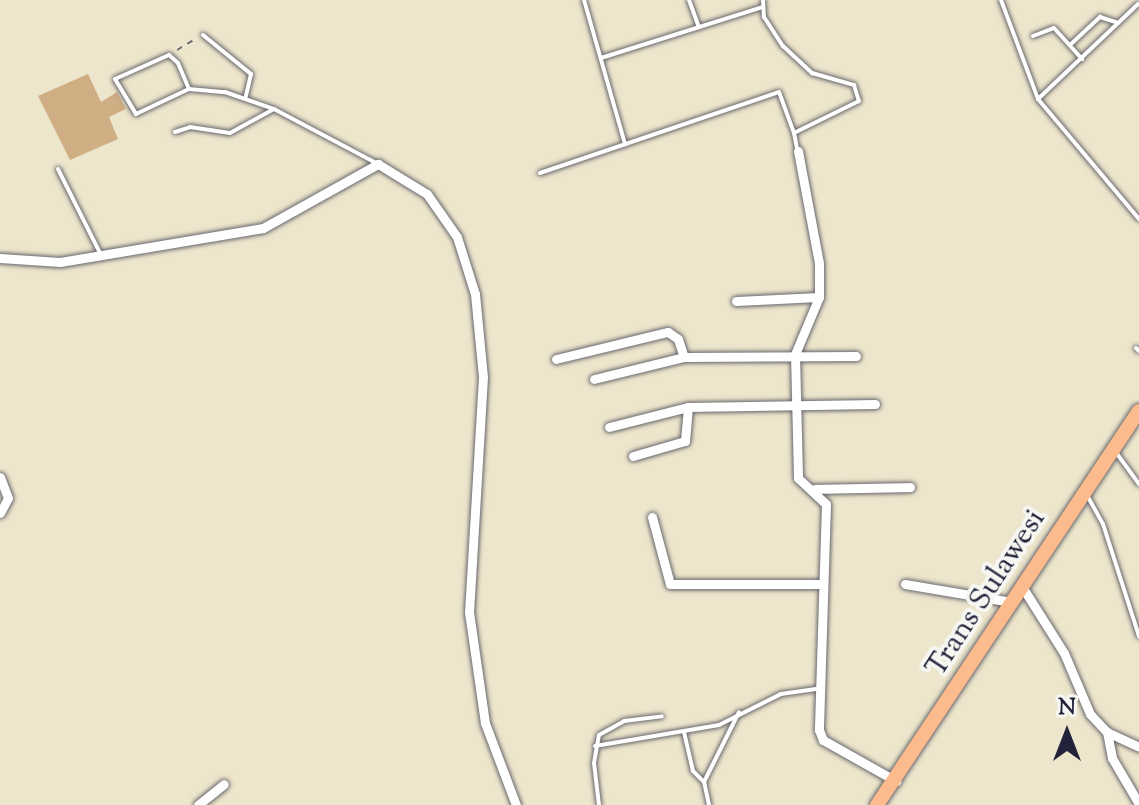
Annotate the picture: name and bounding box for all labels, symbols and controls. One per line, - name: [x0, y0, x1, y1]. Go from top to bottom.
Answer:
- street label: Trans Sulawesi: [920, 504, 1054, 684]
- north arrow: [1027, 693, 1107, 773]
- text: N: [1058, 693, 1076, 725]

